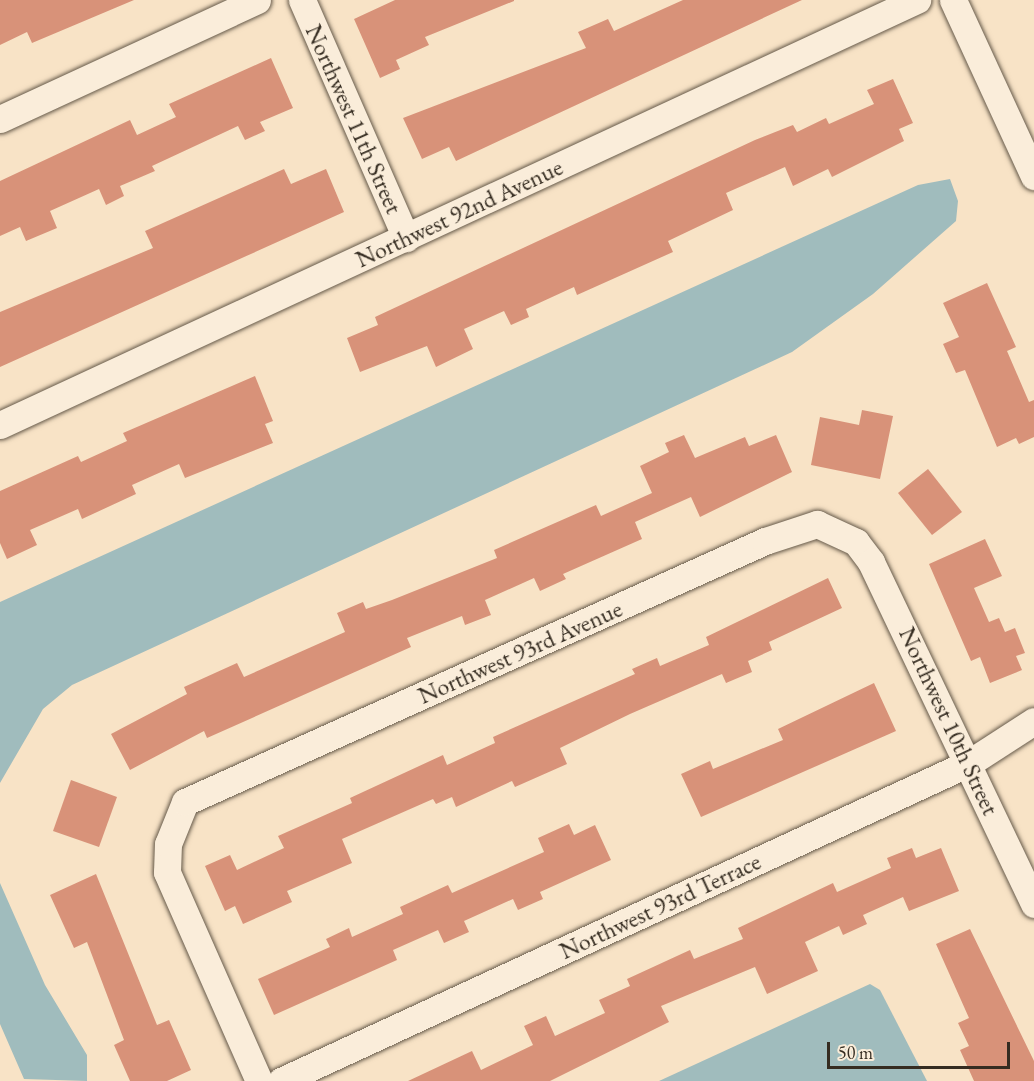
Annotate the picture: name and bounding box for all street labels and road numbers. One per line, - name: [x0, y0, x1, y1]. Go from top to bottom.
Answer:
- street label: Northwest 11th Street: [299, 20, 409, 218]
- street label: Northwest 92nd Avenue: [351, 152, 567, 274]
- street label: Northwest 93rd Avenue: [413, 594, 627, 710]
- street label: Northwest 10th Street: [893, 622, 1005, 820]
- street label: Northwest 93rd Terrace: [555, 847, 765, 965]

